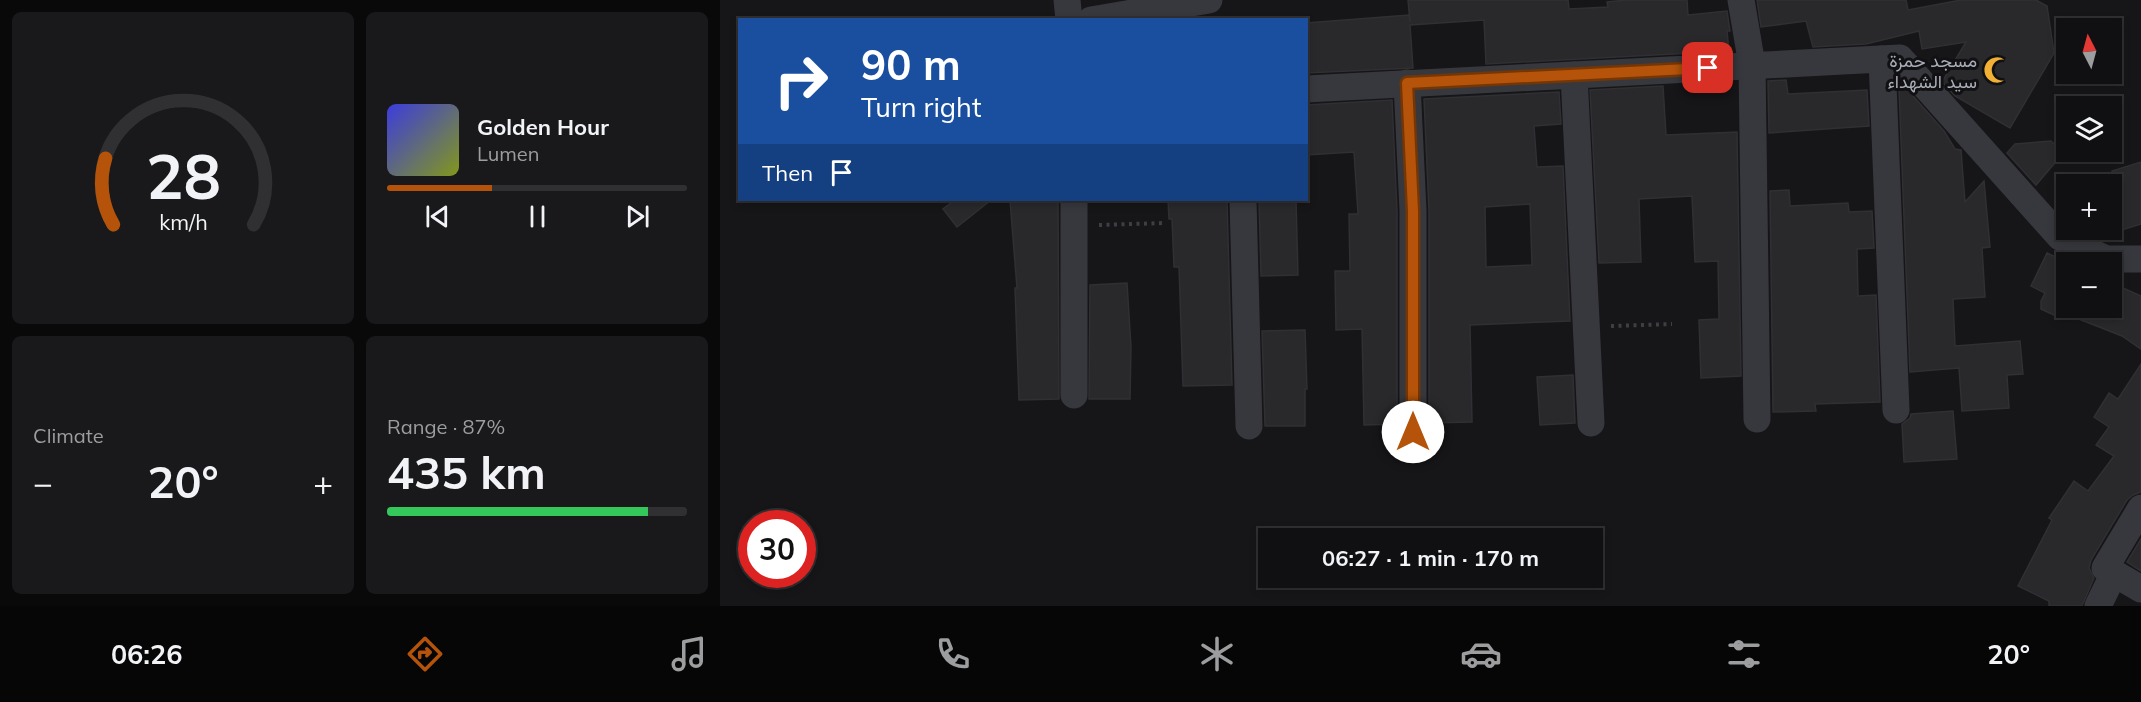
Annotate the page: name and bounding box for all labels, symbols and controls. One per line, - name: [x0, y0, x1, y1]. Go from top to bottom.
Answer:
- north arrow: [2056, 18, 2122, 84]
- map controls: [2056, 18, 2122, 318]
- text: 90 m: [861, 38, 961, 91]
- icon: right: [762, 42, 840, 120]
- pin: [1682, 42, 1733, 93]
- place label: مسجد حمزة سيد الشهداء: [1887, 49, 1977, 93]
- icon: arrive: [1691, 51, 1724, 84]
- mosque icon: مسجد حمزة سيد الشهداء: [1982, 55, 2012, 85]
- text: Turn right: [861, 90, 981, 124]
- button: layers: [2056, 96, 2122, 162]
- text: Golden Hour: [477, 113, 609, 141]
- text: 28: [146, 136, 220, 215]
- text: Lumen: [477, 141, 539, 166]
- icon: arrive: [825, 156, 858, 189]
- text: Then: [762, 159, 813, 187]
- button: +: [2056, 174, 2122, 240]
- icon: previous: [421, 200, 454, 233]
- icon: pause: [521, 200, 554, 233]
- icon: next: [621, 200, 654, 233]
- text: km/h: [159, 209, 207, 236]
- button: −: [2056, 252, 2122, 318]
- position arrow: [1381, 400, 1445, 464]
- text: Range · 87%: [387, 414, 505, 439]
- text: Climate: [33, 423, 104, 448]
- text: 435 km: [387, 444, 546, 500]
- text: 20°: [147, 453, 219, 509]
- text: −: [33, 462, 53, 503]
- text: +: [313, 462, 333, 503]
- speed limit sign: 30: [738, 510, 816, 588]
- text: 06:27 · 1 min · 170 m: [1322, 544, 1539, 572]
- icon: directions: [404, 633, 446, 675]
- icon: music: [668, 633, 710, 675]
- icon: phone: [932, 633, 974, 675]
- icon: climate: [1196, 633, 1238, 675]
- icon: car: [1460, 633, 1502, 675]
- icon: filters: [1723, 633, 1765, 675]
- text: 06:26: [111, 637, 182, 671]
- text: 20°: [1987, 637, 2030, 671]

